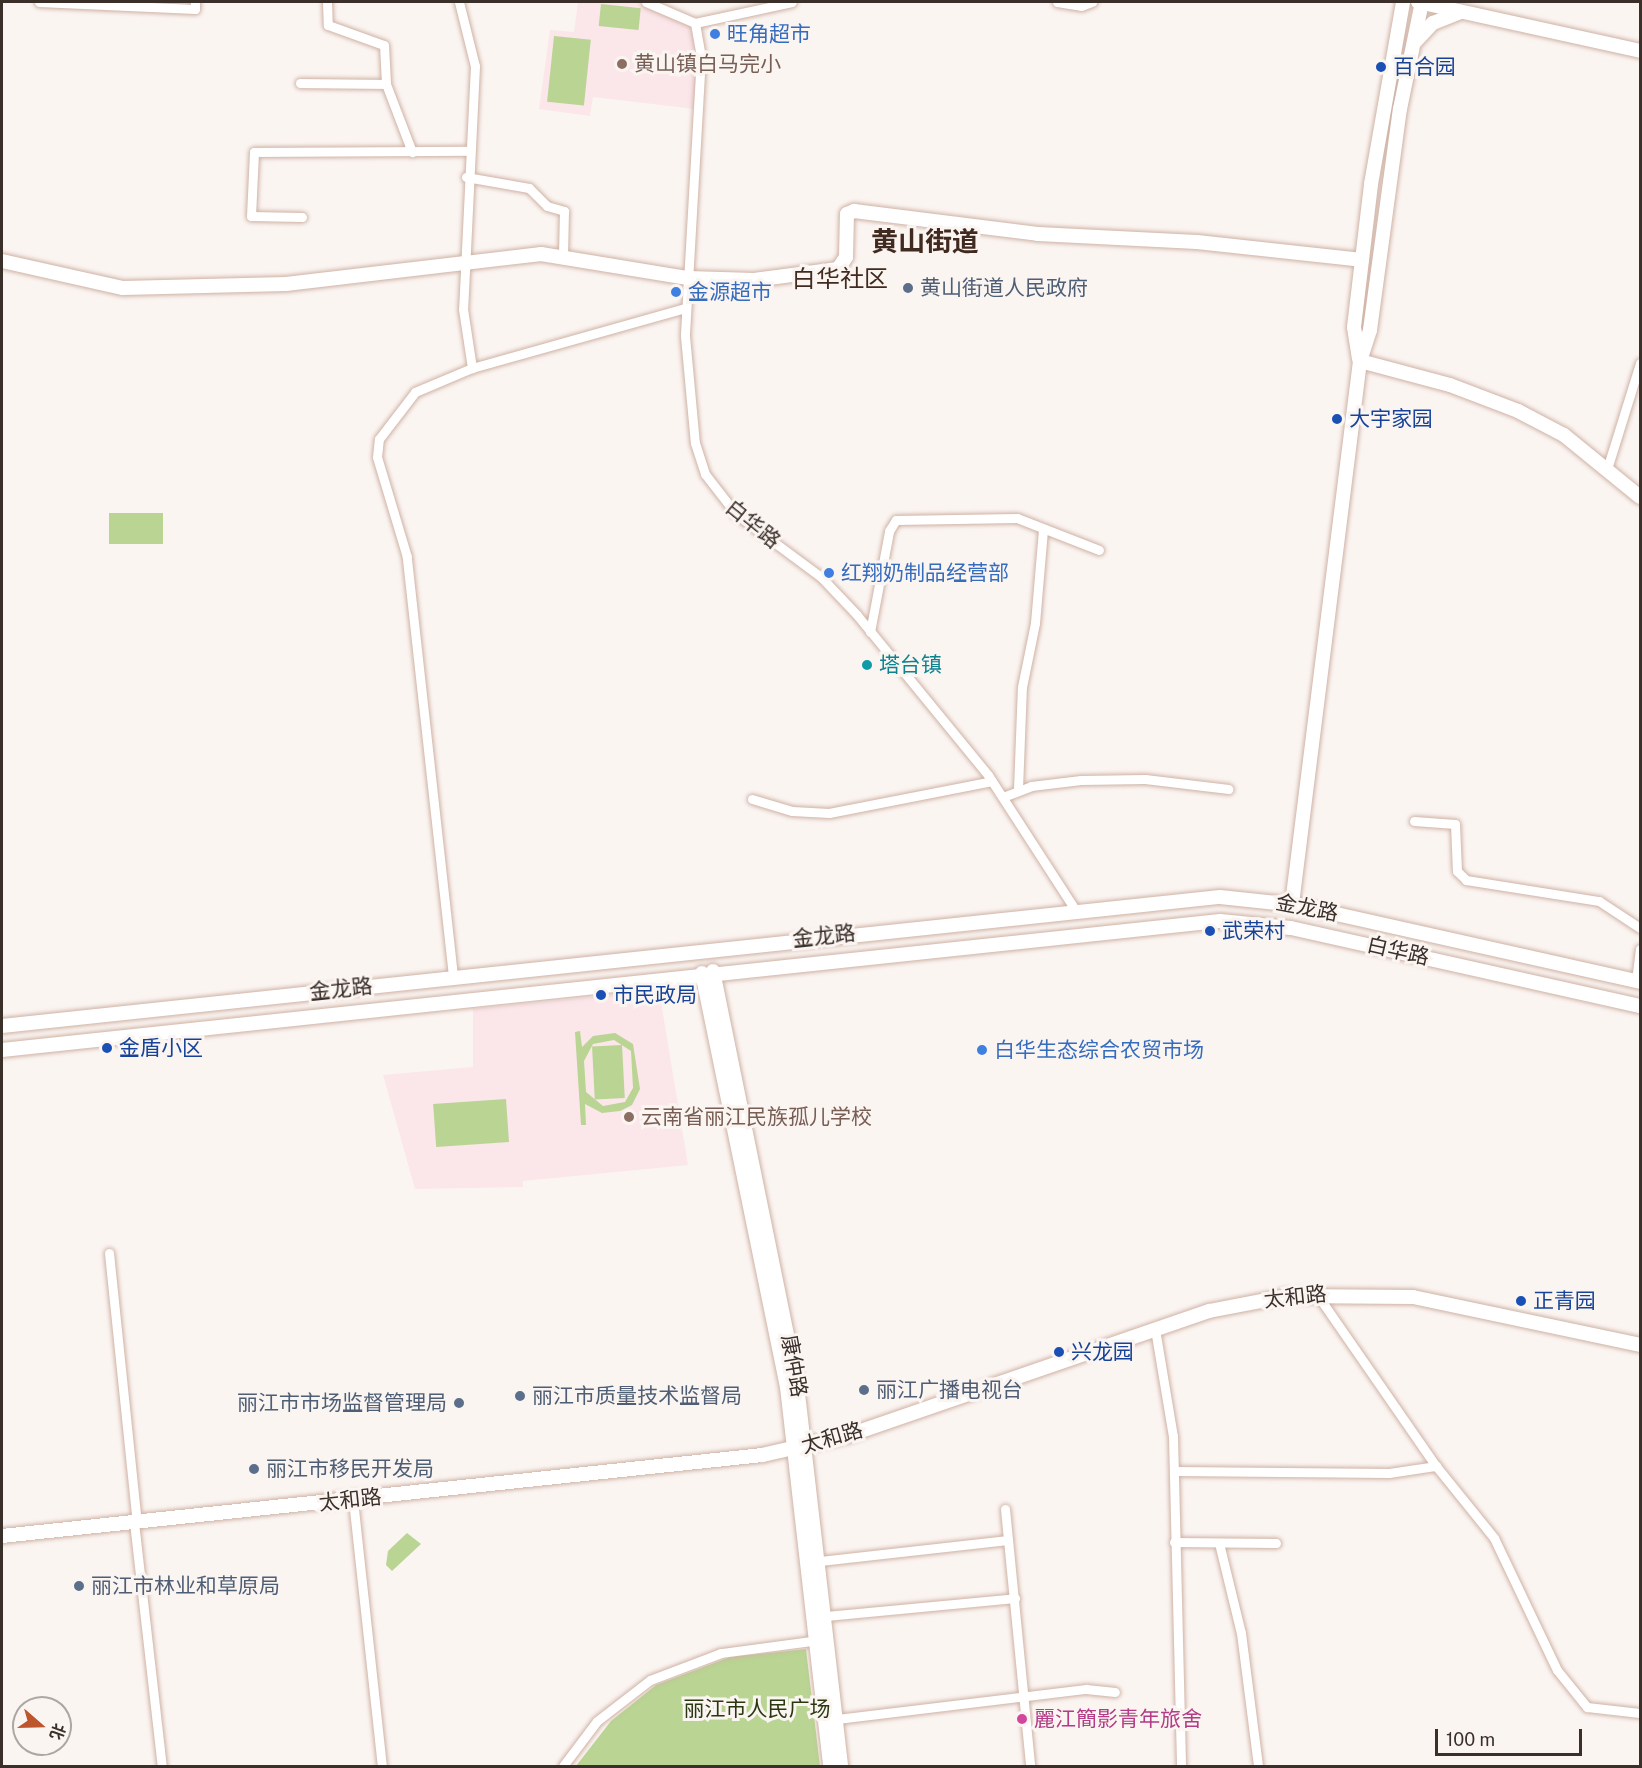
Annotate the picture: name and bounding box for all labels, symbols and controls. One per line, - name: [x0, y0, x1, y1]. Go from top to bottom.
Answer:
- place label: 旺角超市: [727, 21, 811, 47]
- marker: 旺角超市: [708, 27, 722, 41]
- place label: 黄山镇白马完小: [634, 51, 781, 77]
- place label: 百合园: [1393, 54, 1456, 80]
- marker: 黄山镇白马完小: [615, 57, 629, 71]
- marker: 百合园: [1374, 60, 1388, 74]
- district label: 黄山街道: [871, 226, 979, 258]
- district label: 白华社区: [792, 265, 888, 293]
- place label: 黄山街道人民政府: [920, 275, 1088, 301]
- place label: 金源超市: [688, 279, 772, 305]
- marker: 黄山街道人民政府: [901, 281, 915, 295]
- marker: 金源超市: [669, 285, 683, 299]
- place label: 大宇家园: [1349, 406, 1433, 432]
- marker: 大宇家园: [1330, 412, 1344, 426]
- street label: 白华路: [721, 494, 785, 554]
- place label: 红翔奶制品经营部: [841, 560, 1009, 586]
- marker: 红翔奶制品经营部: [822, 566, 836, 580]
- place label: 塔台镇: [879, 652, 942, 678]
- marker: 塔台镇: [860, 658, 874, 672]
- street label: 金龙路: [1274, 890, 1340, 926]
- place label: 武荣村: [1222, 918, 1285, 944]
- street label: 金龙路: [791, 920, 857, 952]
- marker: 武荣村: [1203, 924, 1217, 938]
- street label: 白华路: [1364, 932, 1432, 970]
- street label: 金龙路: [308, 973, 374, 1005]
- place label: 市民政局: [613, 982, 697, 1008]
- marker: 市民政局: [594, 988, 608, 1002]
- place label: 金盾小区: [119, 1035, 203, 1061]
- place label: 白华生态综合农贸市场: [994, 1037, 1204, 1063]
- marker: 金盾小区: [100, 1041, 114, 1055]
- marker: 白华生态综合农贸市场: [975, 1043, 989, 1057]
- place label: 云南省丽江民族孤儿学校: [641, 1104, 872, 1130]
- marker: 云南省丽江民族孤儿学校: [622, 1110, 636, 1124]
- street label: 太和路: [1262, 1281, 1328, 1313]
- place label: 正青园: [1533, 1288, 1596, 1314]
- marker: 正青园: [1514, 1294, 1528, 1308]
- street label: 康仲路: [776, 1333, 812, 1399]
- place label: 兴龙园: [1071, 1339, 1134, 1365]
- marker: 兴龙园: [1052, 1345, 1066, 1359]
- place label: 丽江广播电视台: [876, 1377, 1023, 1403]
- place label: 丽江市质量技术监督局: [532, 1383, 742, 1409]
- marker: 丽江广播电视台: [857, 1383, 871, 1397]
- marker: 丽江市质量技术监督局: [513, 1389, 527, 1403]
- place label: 丽江市市场监督管理局: [237, 1390, 447, 1416]
- marker: 丽江市市场监督管理局: [452, 1396, 466, 1410]
- street label: 太和路: [798, 1417, 866, 1459]
- place label: 丽江市移民开发局: [266, 1456, 434, 1482]
- marker: 丽江市移民开发局: [247, 1462, 261, 1476]
- street label: 太和路: [317, 1484, 383, 1516]
- place label: 丽江市林业和草原局: [91, 1573, 280, 1599]
- marker: 丽江市林业和草原局: [72, 1579, 86, 1593]
- north arrow: [12, 1696, 72, 1756]
- park label: 丽江市人民广场: [684, 1696, 830, 1722]
- place label: 麗江簡影青年旅舍: [1034, 1706, 1202, 1732]
- marker: 麗江簡影青年旅舍: [1015, 1712, 1029, 1726]
- scale bar: [1438, 1717, 1585, 1755]
- text: 北: [46, 1721, 69, 1742]
- text: 100 m: [1446, 1729, 1495, 1750]

